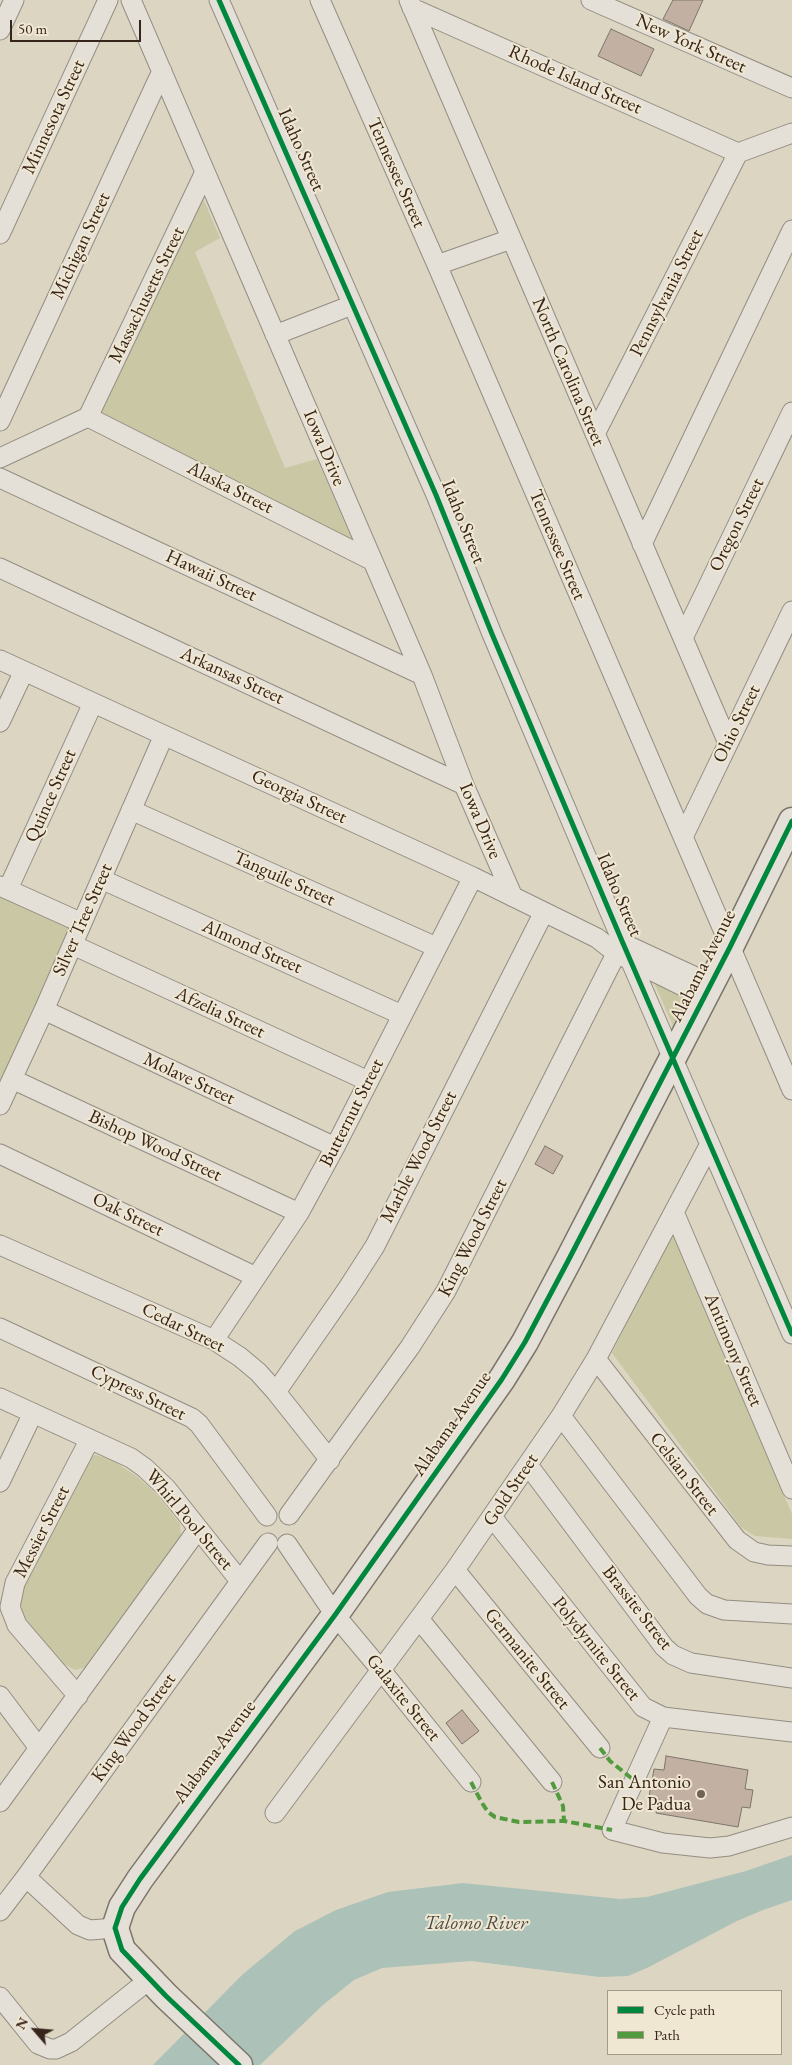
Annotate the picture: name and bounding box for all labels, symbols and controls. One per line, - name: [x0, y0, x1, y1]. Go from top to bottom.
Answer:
- street label: New York Street: [632, 9, 750, 79]
- scale bar: [12, 10, 144, 42]
- text: 50 m: [18, 19, 47, 38]
- street label: Rhode Island Street: [505, 40, 645, 120]
- street label: Minnesota Street: [17, 56, 91, 178]
- street label: Idaho Street: [273, 105, 329, 195]
- street label: Tennessee Street: [362, 114, 430, 232]
- street label: Michigan Street: [46, 189, 116, 303]
- street label: Massachusetts Street: [104, 223, 190, 367]
- street label: Pennsylvania Street: [625, 226, 709, 360]
- street label: North Carolina Street: [526, 294, 610, 450]
- street label: Iowa Drive: [298, 407, 350, 489]
- street label: Alaska Street: [183, 457, 277, 519]
- street label: Oregon Street: [705, 474, 769, 576]
- street label: Idaho Street: [436, 477, 490, 567]
- street label: Tennessee Street: [523, 486, 591, 604]
- street label: Hawaii Street: [162, 545, 260, 607]
- street label: Arkansas Street: [177, 642, 287, 710]
- street label: Ohio Street: [708, 681, 766, 767]
- street label: Quince Street: [20, 746, 82, 846]
- street label: Georgia Street: [248, 765, 350, 829]
- street label: Iowa Drive: [454, 780, 506, 862]
- street label: Tanguile Street: [230, 846, 338, 912]
- street label: Idaho Street: [591, 850, 647, 940]
- street label: Silver Tree Street: [48, 860, 118, 980]
- street label: Alabama Avenue: [665, 906, 741, 1026]
- street label: Almond Street: [198, 915, 306, 979]
- street label: Afzelia Street: [172, 982, 268, 1044]
- street label: Molave Street: [140, 1048, 238, 1110]
- street label: Butternut Street: [315, 1055, 389, 1171]
- street label: Marble Wood Street: [376, 1087, 462, 1227]
- street label: Bishop Wood Street: [85, 1105, 225, 1187]
- street label: King Wood Street: [434, 1175, 512, 1301]
- street label: Oak Street: [89, 1188, 167, 1242]
- street label: Antimony Street: [699, 1290, 767, 1410]
- street label: Cedar Street: [138, 1298, 228, 1358]
- street label: Cypress Street: [87, 1360, 189, 1426]
- street label: Alabama Avenue: [407, 1367, 497, 1481]
- street label: Celsian Street: [644, 1428, 724, 1520]
- street label: Gold Street: [478, 1449, 544, 1531]
- street label: Whirl Pool Street: [140, 1465, 238, 1575]
- street label: Messier Street: [9, 1482, 75, 1582]
- street label: Brassite Street: [597, 1561, 677, 1655]
- street label: Polydymite Street: [547, 1592, 645, 1706]
- street label: Germanite Street: [479, 1604, 575, 1714]
- street label: Galaxite Street: [361, 1650, 445, 1746]
- street label: King Wood Street: [87, 1669, 181, 1787]
- street label: Alabama Avenue: [169, 1696, 261, 1808]
- place label: San Antonio De Padua: [598, 1772, 691, 1816]
- marker: San Antonio De Padua: [695, 1788, 707, 1800]
- water label: Talomo River: [424, 1912, 528, 1936]
- legend: [607, 1990, 782, 2055]
- text: Cycle path: [654, 2000, 715, 2019]
- north arrow: [10, 2005, 60, 2055]
- text: N: [11, 2014, 32, 2032]
- text: Path: [654, 2025, 680, 2044]

